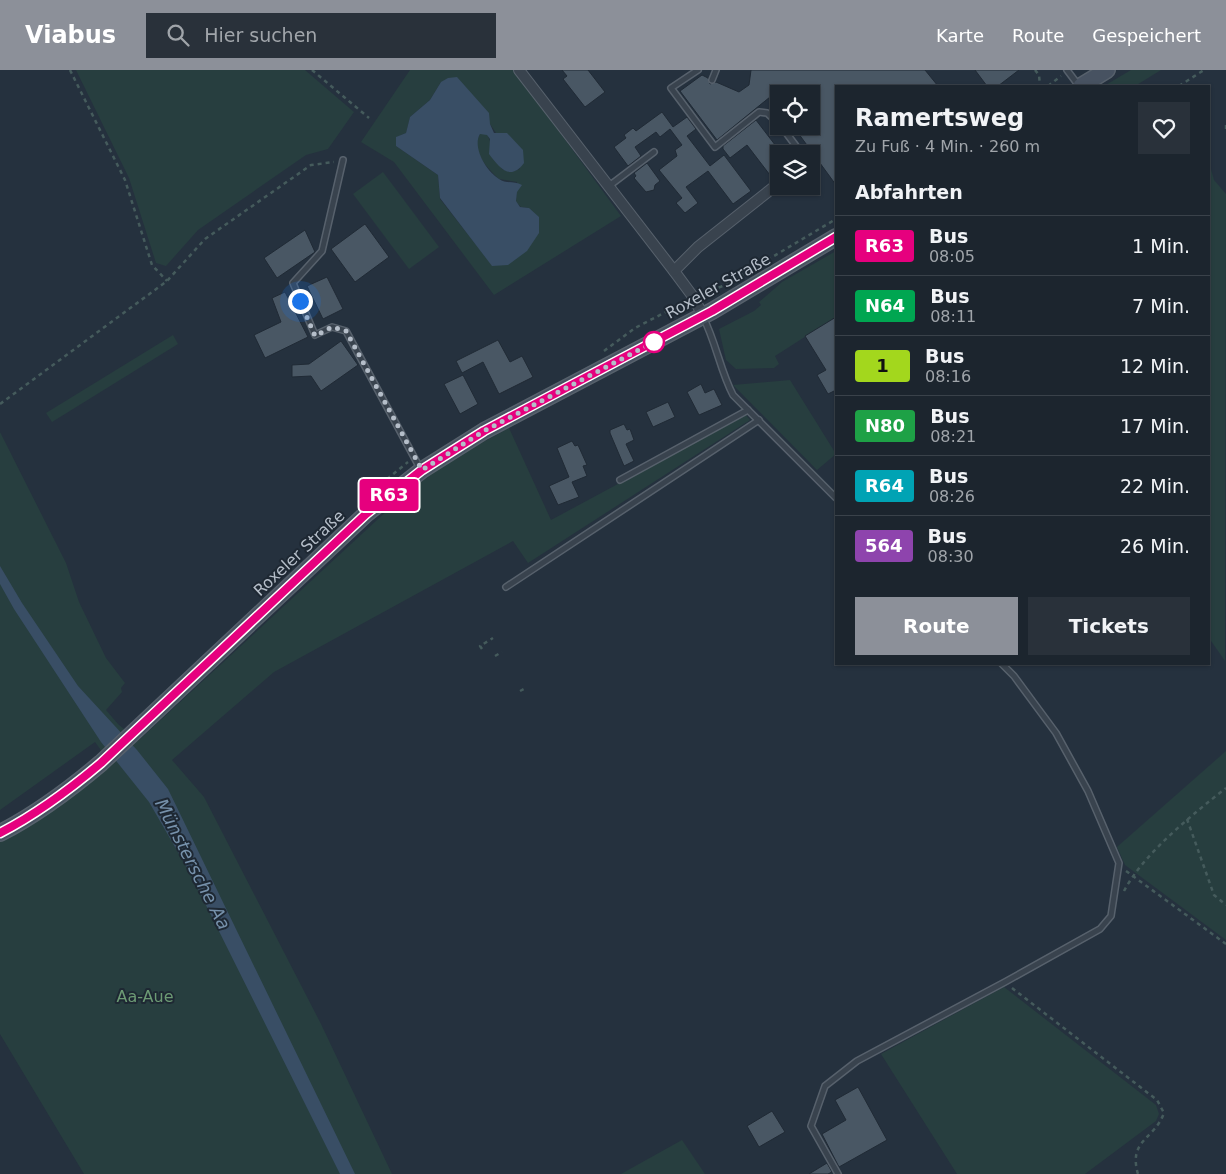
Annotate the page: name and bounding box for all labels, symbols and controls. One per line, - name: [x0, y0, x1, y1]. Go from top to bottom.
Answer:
- search box: [146, 13, 496, 58]
- text: Viabus: [25, 21, 116, 49]
- icon: search: [164, 21, 192, 49]
- text: Hier suchen: [204, 24, 317, 46]
- text: Karte: [936, 25, 984, 46]
- text: Route: [1012, 25, 1064, 46]
- text: Gespeichert: [1092, 25, 1201, 46]
- map controls: [770, 85, 820, 195]
- button: locate: [770, 85, 820, 135]
- button: heart: [1138, 102, 1190, 154]
- text: Ramertsweg: [855, 104, 1024, 132]
- text: Zu Fuß · 4 Min. · 260 m: [855, 137, 1040, 156]
- button: layers: [770, 145, 820, 195]
- text: Abfahrten: [855, 181, 963, 203]
- text: Bus: [929, 225, 968, 247]
- text: R63: [865, 235, 904, 256]
- text: 1 Min.: [1132, 235, 1190, 257]
- text: 08:05: [929, 247, 975, 266]
- street label: Roxeler Straße: [662, 249, 774, 323]
- text: Bus: [930, 285, 969, 307]
- your location: [288, 289, 313, 314]
- text: N64: [865, 295, 905, 316]
- text: 7 Min.: [1132, 295, 1190, 317]
- text: 08:11: [930, 307, 976, 326]
- unlabelled marker: [643, 331, 665, 353]
- text: Bus: [925, 345, 964, 367]
- text: 1: [876, 355, 889, 376]
- text: 12 Min.: [1120, 355, 1190, 377]
- text: 08:16: [925, 367, 971, 386]
- text: Bus: [930, 405, 969, 427]
- text: N80: [865, 415, 905, 436]
- text: 17 Min.: [1120, 415, 1190, 437]
- text: 08:21: [930, 427, 976, 446]
- text: Bus: [929, 465, 968, 487]
- text: R64: [865, 475, 904, 496]
- text: 22 Min.: [1120, 475, 1190, 497]
- line badge: R63: [360, 479, 418, 511]
- text: R63: [370, 484, 408, 505]
- text: 08:26: [929, 487, 975, 506]
- street label: Roxeler Straße: [250, 506, 348, 600]
- text: Bus: [928, 525, 967, 547]
- text: 564: [865, 535, 903, 556]
- text: 26 Min.: [1120, 535, 1190, 557]
- text: 08:30: [928, 547, 974, 566]
- button: Route: [855, 597, 1018, 655]
- button: Tickets: [1028, 597, 1190, 655]
- water label: Münstersche Aa: [151, 795, 235, 933]
- park label: Aa-Aue: [116, 987, 174, 1006]

